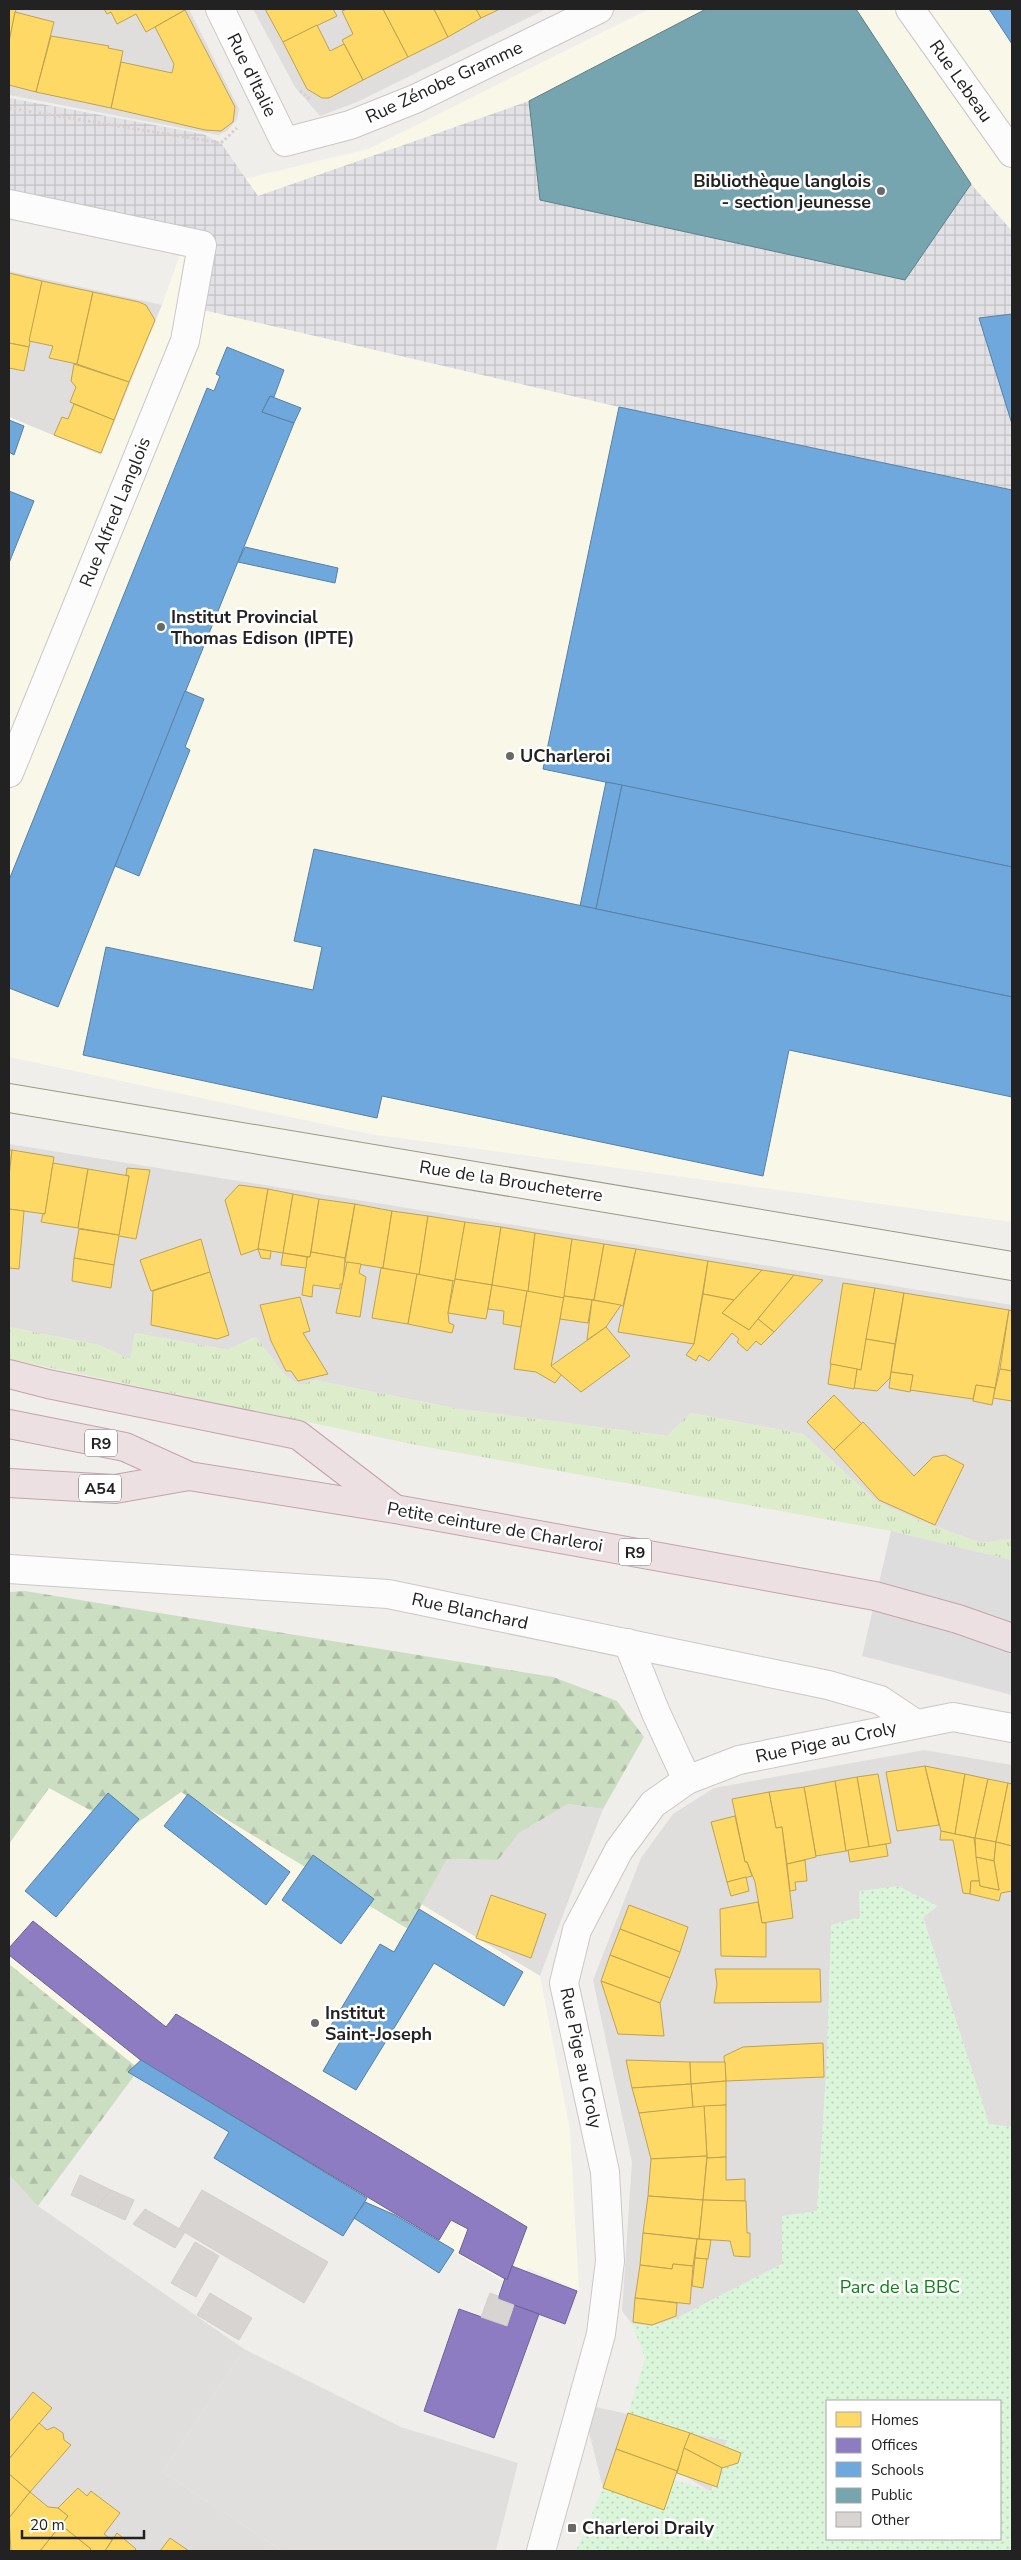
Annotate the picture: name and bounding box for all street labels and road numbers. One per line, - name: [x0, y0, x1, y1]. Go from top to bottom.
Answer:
- street label: Rue d'Italie: [221, 29, 283, 121]
- street label: Rue Zénobe Gramme: [362, 35, 526, 129]
- street label: Rue Lebeau: [924, 35, 998, 127]
- street label: Rue Alfred Langlois: [74, 433, 156, 591]
- street label: Rue de la Broucheterre: [418, 1155, 604, 1207]
- road number: R9: [85, 1430, 117, 1456]
- road number: A54: [79, 1475, 121, 1502]
- street label: Petite ceinture de Charleroi: [385, 1496, 605, 1558]
- road number: R9: [619, 1538, 651, 1565]
- street label: Rue Blanchard: [410, 1587, 530, 1635]
- street label: Rue Pige au Croly: [753, 1715, 900, 1769]
- street label: Rue Pige au Croly: [554, 1985, 608, 2132]

